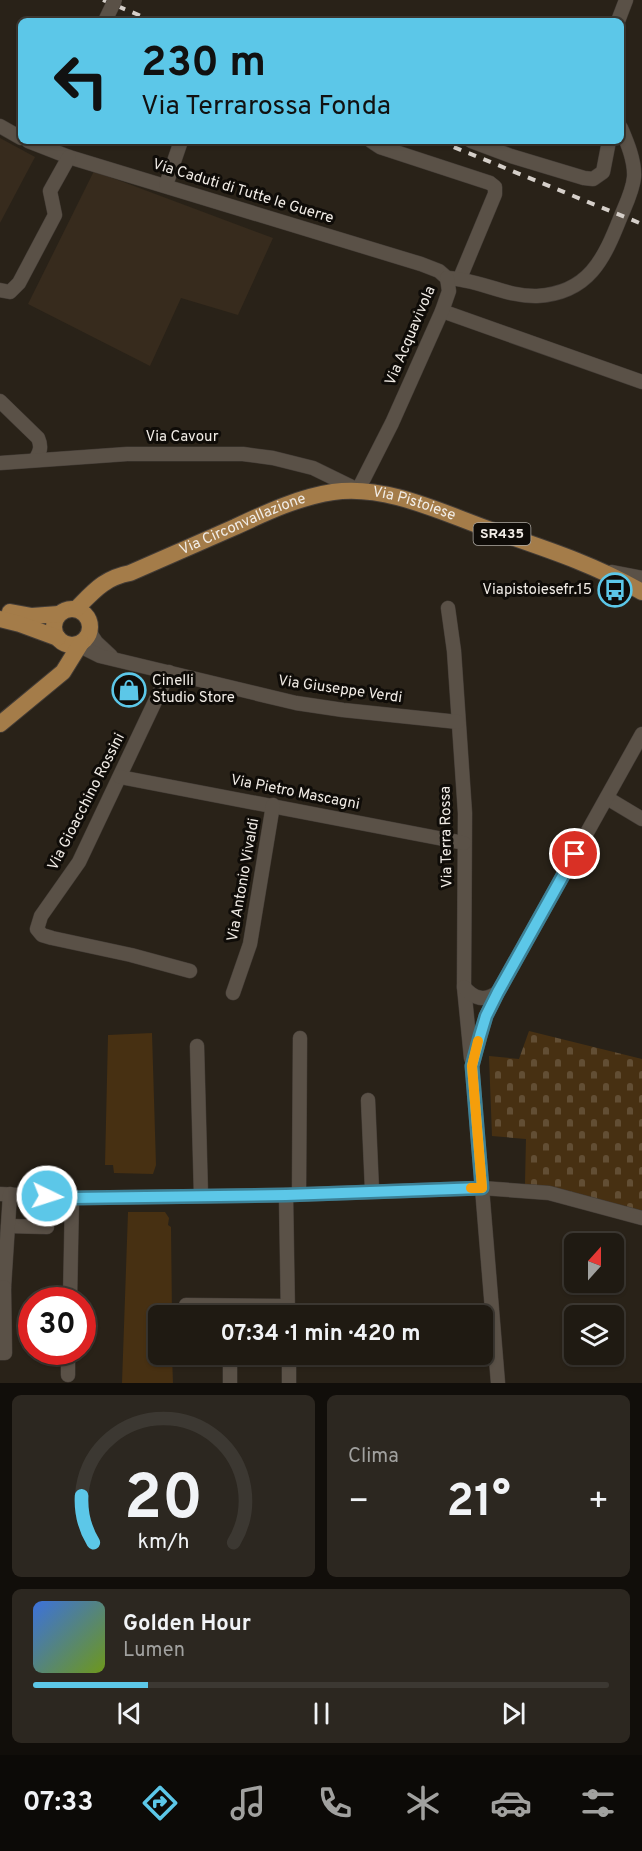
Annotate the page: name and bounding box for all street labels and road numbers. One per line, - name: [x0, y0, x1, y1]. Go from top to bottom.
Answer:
- street label: Via Caduti di Tutte le Guerre: [150, 155, 336, 229]
- street label: Via Acquavivola: [382, 283, 440, 389]
- street label: Via Cavour: [146, 428, 219, 447]
- street label: Via Pistoiese: [371, 483, 458, 525]
- street label: Via Circonvallazione: [176, 489, 308, 560]
- road number: SR435: [474, 523, 530, 545]
- street label: Via Giuseppe Verdi: [277, 672, 403, 708]
- street label: Via Gioacchino Rossini: [44, 730, 130, 874]
- street label: Via Pietro Mascagni: [229, 771, 361, 815]
- street label: Via Terra Rossa: [437, 786, 457, 888]
- street label: Via Antonio Vivaldi: [224, 817, 264, 943]

